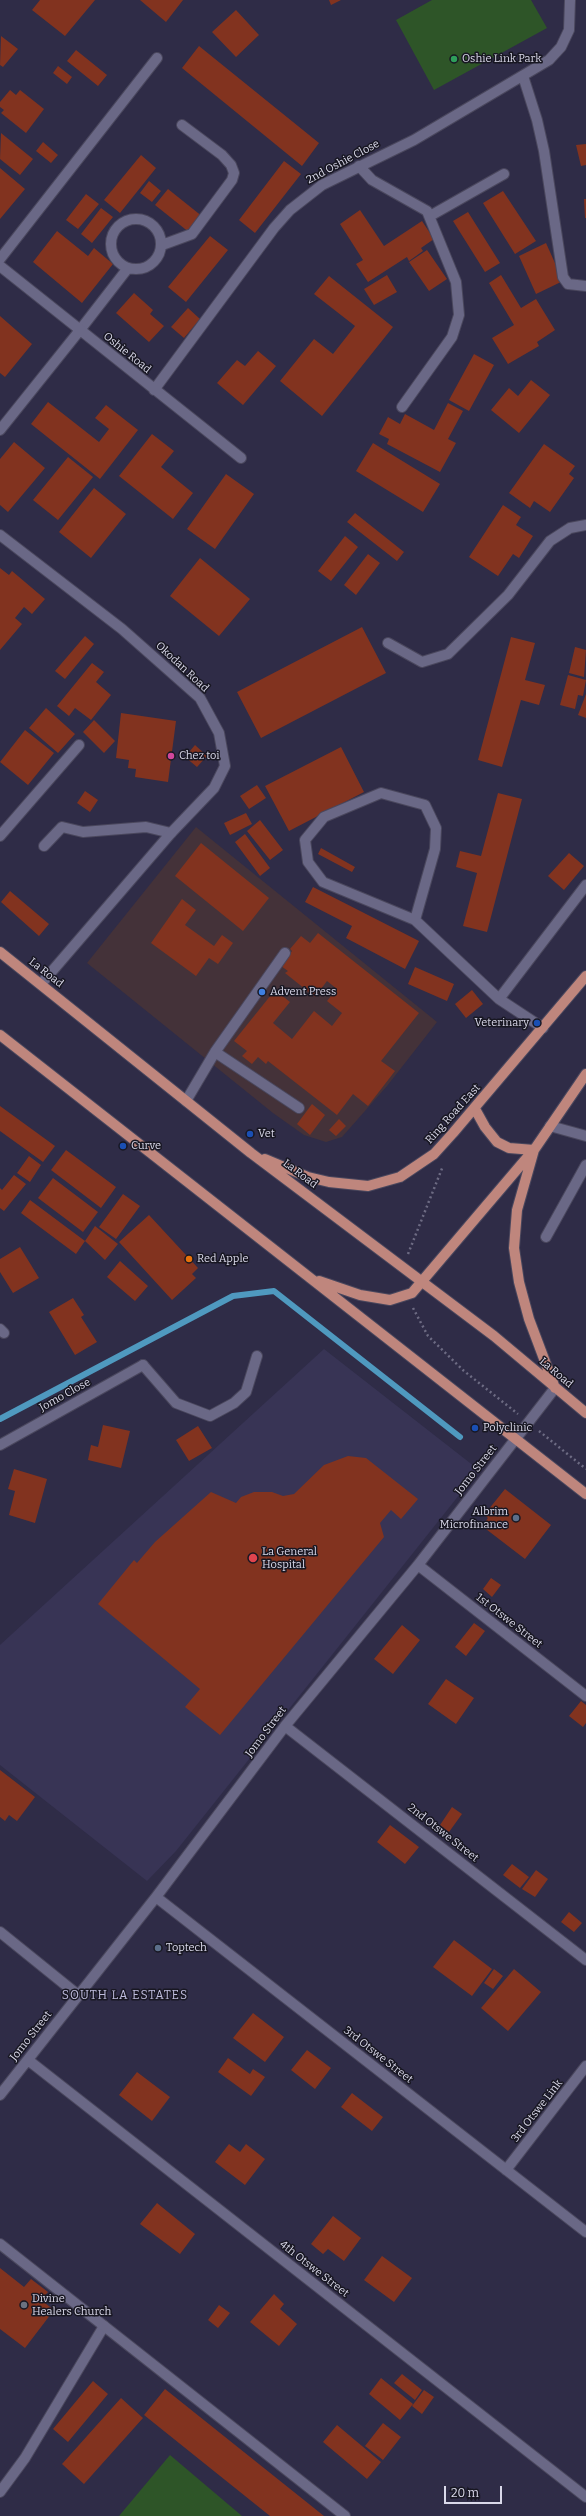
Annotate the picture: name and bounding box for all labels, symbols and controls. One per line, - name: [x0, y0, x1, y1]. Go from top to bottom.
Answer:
- place label: Oshie Link Park: [462, 52, 541, 66]
- marker: Oshie Link Park: [449, 54, 459, 64]
- street label: 2nd Oshie Close: [304, 137, 382, 187]
- street label: Oshie Road: [100, 330, 154, 376]
- street label: Okodan Road: [153, 639, 211, 695]
- place label: Chez toi: [179, 749, 220, 763]
- marker: Chez toi: [166, 751, 176, 761]
- street label: La Road: [26, 955, 66, 991]
- place label: Advent Press: [270, 985, 336, 999]
- marker: Advent Press: [257, 987, 267, 997]
- place label: Veterinary: [475, 1016, 529, 1030]
- marker: Veterinary: [532, 1018, 542, 1028]
- street label: Ring Road East: [423, 1081, 483, 1147]
- place label: Vet: [258, 1127, 275, 1141]
- marker: Vet: [245, 1129, 255, 1139]
- place label: Curve: [131, 1139, 161, 1153]
- marker: Curve: [118, 1141, 128, 1151]
- street label: La Road: [280, 1157, 320, 1191]
- place label: Red Apple: [197, 1252, 249, 1266]
- marker: Red Apple: [184, 1254, 194, 1264]
- street label: La Road: [536, 1355, 576, 1391]
- street label: Jomo Close: [37, 1376, 93, 1414]
- place label: Polyclinic: [483, 1421, 532, 1435]
- marker: Polyclinic: [470, 1423, 480, 1433]
- street label: Jomo Street: [452, 1442, 500, 1498]
- place label: Albrim Microfinance: [440, 1505, 508, 1531]
- marker: Albrim Microfinance: [511, 1513, 521, 1523]
- place label: La General Hospital: [262, 1545, 317, 1571]
- marker: La General Hospital: [247, 1552, 259, 1564]
- street label: 1st Otswe Street: [473, 1591, 545, 1651]
- street label: Jomo Street: [243, 1704, 289, 1760]
- street label: 2nd Otswe Street: [405, 1801, 481, 1865]
- place label: Toptech: [166, 1941, 207, 1955]
- marker: Toptech: [153, 1943, 163, 1953]
- district label: SOUTH LA ESTATES: [62, 1989, 188, 2003]
- street label: Jomo Street: [7, 2008, 55, 2064]
- street label: 3rd Otswe Street: [341, 2024, 415, 2086]
- street label: 3rd Otswe Link: [509, 2077, 565, 2145]
- street label: 4th Otswe Street: [277, 2238, 351, 2300]
- place label: Divine Healers Church: [32, 2292, 111, 2318]
- marker: Divine Healers Church: [19, 2300, 29, 2310]
- scale bar: [446, 2478, 504, 2504]
- text: 20 m: [451, 2486, 479, 2500]

